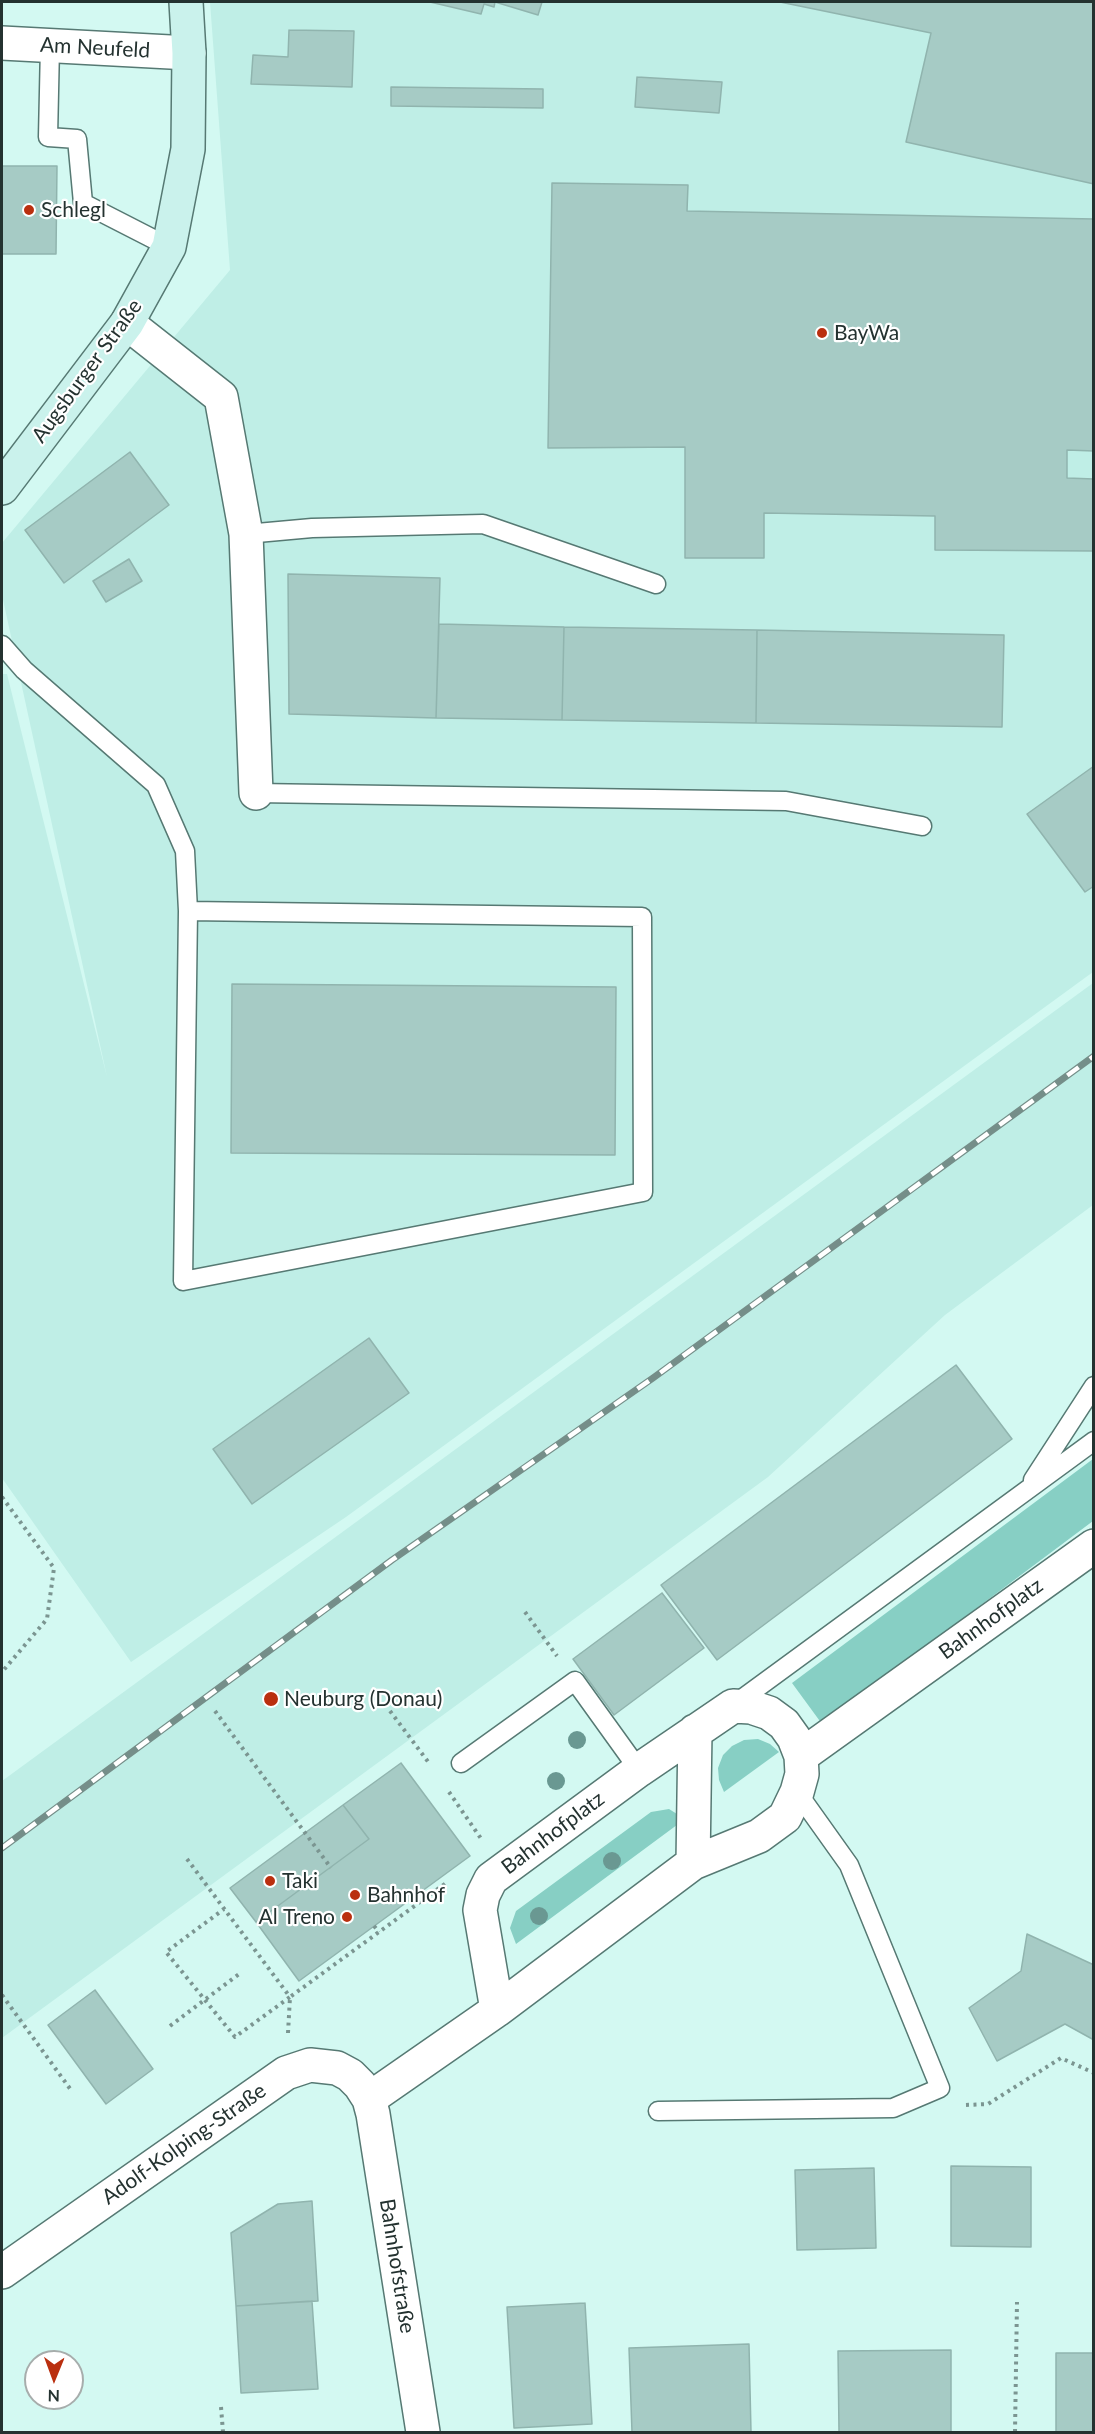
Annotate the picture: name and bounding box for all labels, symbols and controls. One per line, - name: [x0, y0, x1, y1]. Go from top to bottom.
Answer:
- street label: Am Neufeld: [39, 33, 151, 63]
- place label: Schlegl: [41, 197, 106, 223]
- marker: Schlegl: [22, 203, 36, 217]
- street label: Augsburger Straße: [27, 294, 147, 448]
- place label: BayWa: [834, 320, 899, 346]
- marker: BayWa: [815, 326, 829, 340]
- street label: Bahnhofplatz: [934, 1573, 1048, 1665]
- place label: Neuburg (Donau): [284, 1686, 442, 1712]
- marker: Neuburg (Donau): [262, 1690, 280, 1708]
- street label: Bahnhofplatz: [497, 1786, 609, 1880]
- place label: Taki: [282, 1868, 318, 1894]
- marker: Taki: [263, 1874, 277, 1888]
- place label: Bahnhof: [367, 1882, 445, 1908]
- marker: Bahnhof: [348, 1888, 362, 1902]
- place label: Al Treno: [258, 1904, 335, 1930]
- marker: Al Treno: [340, 1910, 354, 1924]
- street label: Adolf-Kolping-Straße: [97, 2078, 271, 2210]
- street label: Bahnhofstraße: [374, 2197, 420, 2335]
- north arrow: [24, 2350, 84, 2410]
- text: N: [47, 2387, 60, 2406]

